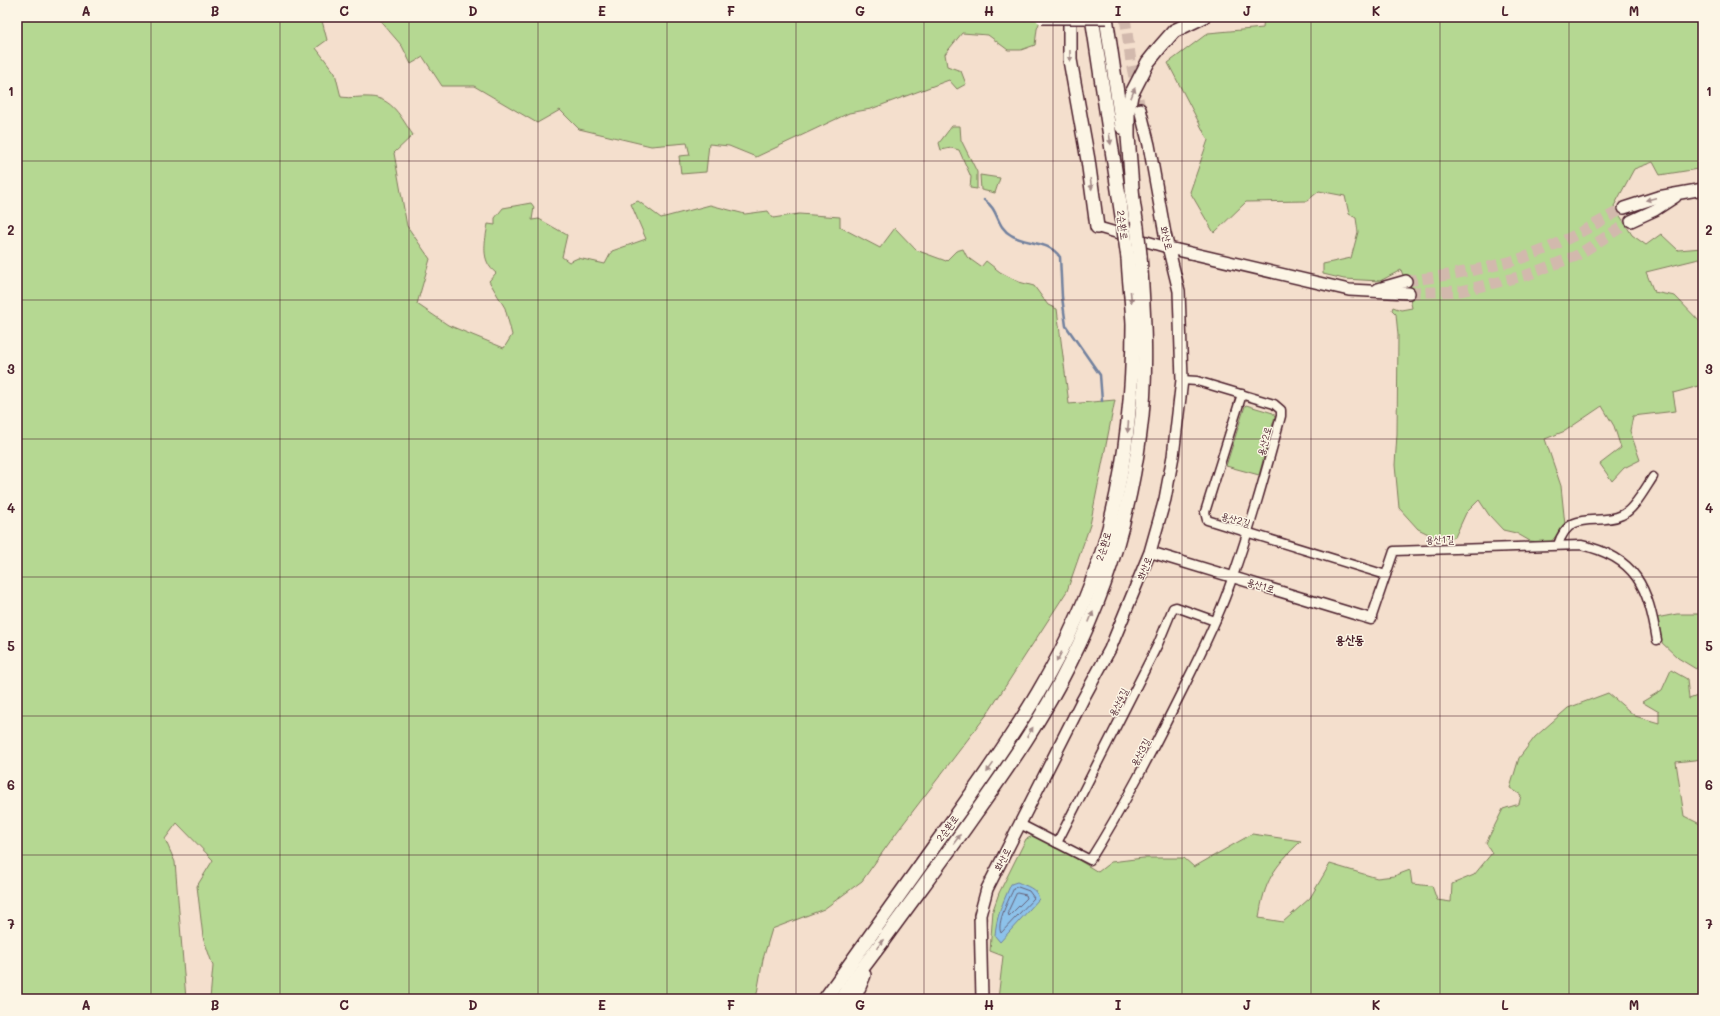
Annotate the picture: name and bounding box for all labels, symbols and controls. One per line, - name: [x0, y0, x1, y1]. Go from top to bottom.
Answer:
- text: A: [81, 2, 91, 19]
- text: B: [211, 2, 220, 19]
- text: C: [339, 2, 349, 19]
- text: D: [468, 2, 478, 19]
- text: E: [598, 2, 606, 19]
- text: F: [727, 2, 735, 19]
- text: G: [855, 2, 865, 19]
- text: H: [984, 2, 994, 19]
- text: I: [1115, 2, 1122, 19]
- text: J: [1243, 2, 1251, 19]
- text: K: [1372, 2, 1381, 19]
- text: L: [1501, 2, 1509, 19]
- text: M: [1629, 2, 1639, 19]
- one-way arrow: [1067, 50, 1073, 63]
- text: 1: [8, 82, 14, 99]
- text: 1: [1706, 82, 1712, 99]
- one-way arrow: [1130, 86, 1136, 98]
- one-way arrow: [1107, 133, 1113, 145]
- one-way arrow: [1088, 178, 1094, 190]
- one-way arrow: [1645, 196, 1657, 202]
- street label: 2순환로: [1114, 209, 1132, 241]
- text: 2: [7, 221, 15, 238]
- text: 2: [1705, 221, 1713, 238]
- street label: 화산로: [1157, 225, 1177, 251]
- one-way arrow: [1127, 291, 1134, 303]
- text: 3: [7, 360, 15, 377]
- text: 3: [1705, 360, 1713, 377]
- one-way arrow: [1124, 421, 1131, 433]
- street label: 용산2로: [1253, 425, 1275, 457]
- text: 4: [7, 499, 15, 516]
- text: 4: [1705, 499, 1713, 516]
- street label: 용산2길: [1220, 508, 1252, 530]
- street label: 2순환로: [1092, 530, 1114, 562]
- street label: 용산1길: [1426, 532, 1454, 546]
- street label: 화산로: [1133, 554, 1155, 582]
- street label: 용산1로: [1245, 574, 1277, 596]
- one-way arrow: [1088, 612, 1094, 623]
- district label: 용산동: [1336, 631, 1364, 647]
- text: 5: [7, 637, 15, 654]
- text: 5: [1705, 637, 1713, 654]
- one-way arrow: [1055, 652, 1062, 663]
- street label: 용산4길: [1105, 685, 1131, 719]
- one-way arrow: [1026, 726, 1033, 738]
- street label: 용산3길: [1127, 735, 1153, 769]
- one-way arrow: [986, 762, 994, 773]
- text: 6: [7, 776, 15, 793]
- text: 6: [1705, 776, 1713, 793]
- street label: 2순환로: [933, 812, 961, 844]
- one-way arrow: [953, 834, 961, 845]
- street label: 화산로: [990, 845, 1014, 873]
- text: 7: [7, 915, 15, 932]
- text: 7: [1705, 915, 1713, 932]
- one-way arrow: [876, 939, 884, 950]
- text: A: [81, 996, 91, 1013]
- text: B: [211, 996, 220, 1013]
- text: C: [339, 996, 349, 1013]
- text: D: [468, 996, 478, 1013]
- text: E: [598, 996, 606, 1013]
- text: F: [727, 996, 735, 1013]
- text: G: [855, 996, 865, 1013]
- text: H: [984, 996, 994, 1013]
- text: I: [1115, 996, 1122, 1013]
- text: J: [1243, 996, 1251, 1013]
- text: K: [1372, 996, 1381, 1013]
- text: L: [1501, 996, 1509, 1013]
- text: M: [1629, 996, 1639, 1013]

